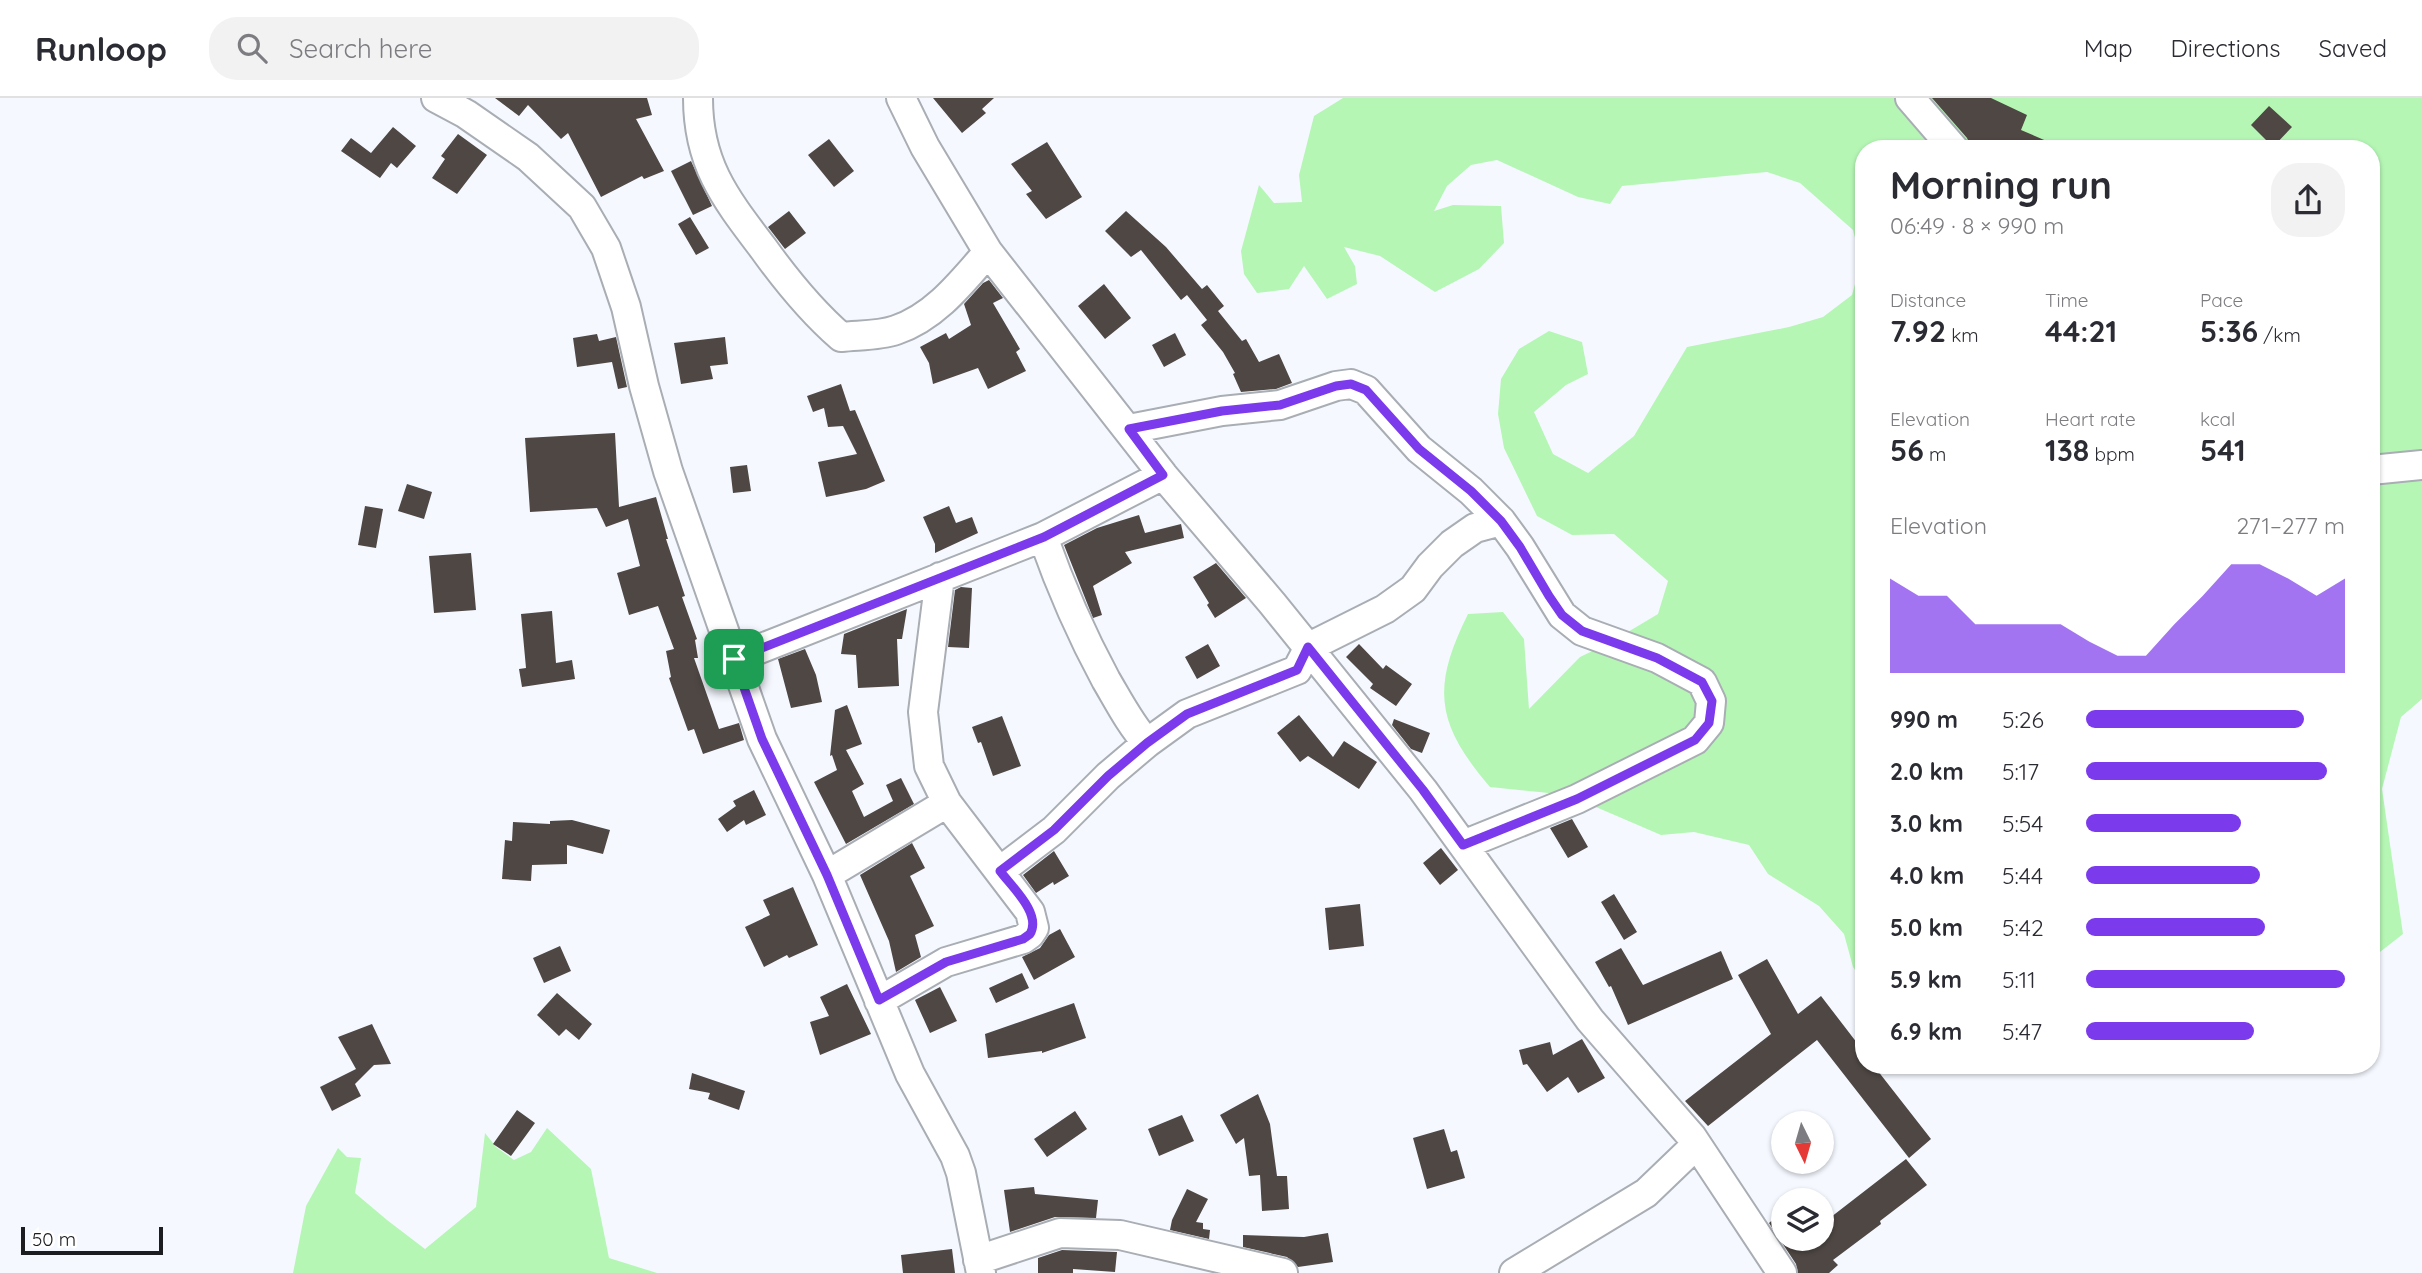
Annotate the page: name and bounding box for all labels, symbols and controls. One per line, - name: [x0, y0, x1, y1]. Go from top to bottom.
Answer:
- search box: [209, 17, 699, 80]
- text: Runloop: [35, 28, 167, 69]
- icon: search: [233, 29, 271, 67]
- text: Search here: [289, 32, 432, 65]
- text: Map: [2084, 33, 2133, 63]
- text: Directions: [2171, 33, 2281, 63]
- text: Saved: [2319, 33, 2387, 63]
- text: Morning run: [1890, 161, 2112, 209]
- button: share: [2271, 163, 2345, 237]
- text: 06:49 · 8 × 990 m: [1890, 211, 2064, 240]
- text: Distance: [1890, 288, 1966, 312]
- text: Time: [2045, 288, 2089, 312]
- text: Pace: [2200, 288, 2243, 312]
- text: 7.92: [1890, 312, 1946, 350]
- text: 44:21: [2045, 312, 2117, 350]
- text: 5:36: [2200, 312, 2258, 350]
- text: km: [1946, 323, 1979, 347]
- text: /km: [2258, 323, 2301, 347]
- text: Elevation: [1890, 407, 1970, 431]
- text: Heart rate: [2045, 407, 2136, 431]
- text: kcal: [2200, 407, 2235, 431]
- text: 56: [1890, 431, 1924, 469]
- text: 138: [2045, 431, 2089, 469]
- text: 541: [2200, 431, 2246, 469]
- text: m: [1924, 442, 1946, 466]
- text: bpm: [2089, 442, 2135, 466]
- text: Elevation: [1890, 511, 1987, 540]
- text: 271–277 m: [2236, 511, 2345, 540]
- pin: [704, 629, 764, 689]
- icon: arrive: [715, 640, 753, 678]
- text: 990 m: [1890, 705, 1958, 734]
- text: 5:26: [2002, 705, 2044, 734]
- text: 2.0 km: [1890, 757, 1964, 786]
- text: 5:17: [2002, 757, 2039, 786]
- text: 3.0 km: [1890, 809, 1963, 838]
- text: 5:54: [2002, 809, 2044, 838]
- text: 4.0 km: [1890, 861, 1964, 890]
- text: 5:44: [2002, 861, 2043, 890]
- text: 5.0 km: [1890, 913, 1963, 942]
- text: 5:42: [2002, 913, 2044, 942]
- text: 5.9 km: [1890, 965, 1962, 994]
- text: 5:11: [2002, 965, 2036, 994]
- text: 6.9 km: [1890, 1017, 1962, 1046]
- text: 5:47: [2002, 1017, 2042, 1046]
- north arrow: [1771, 1111, 1834, 1174]
- map controls: [1771, 1111, 1834, 1251]
- button: layers: [1771, 1188, 1834, 1251]
- scale bar: [21, 1224, 163, 1256]
- text: 50 m: [32, 1227, 76, 1251]

